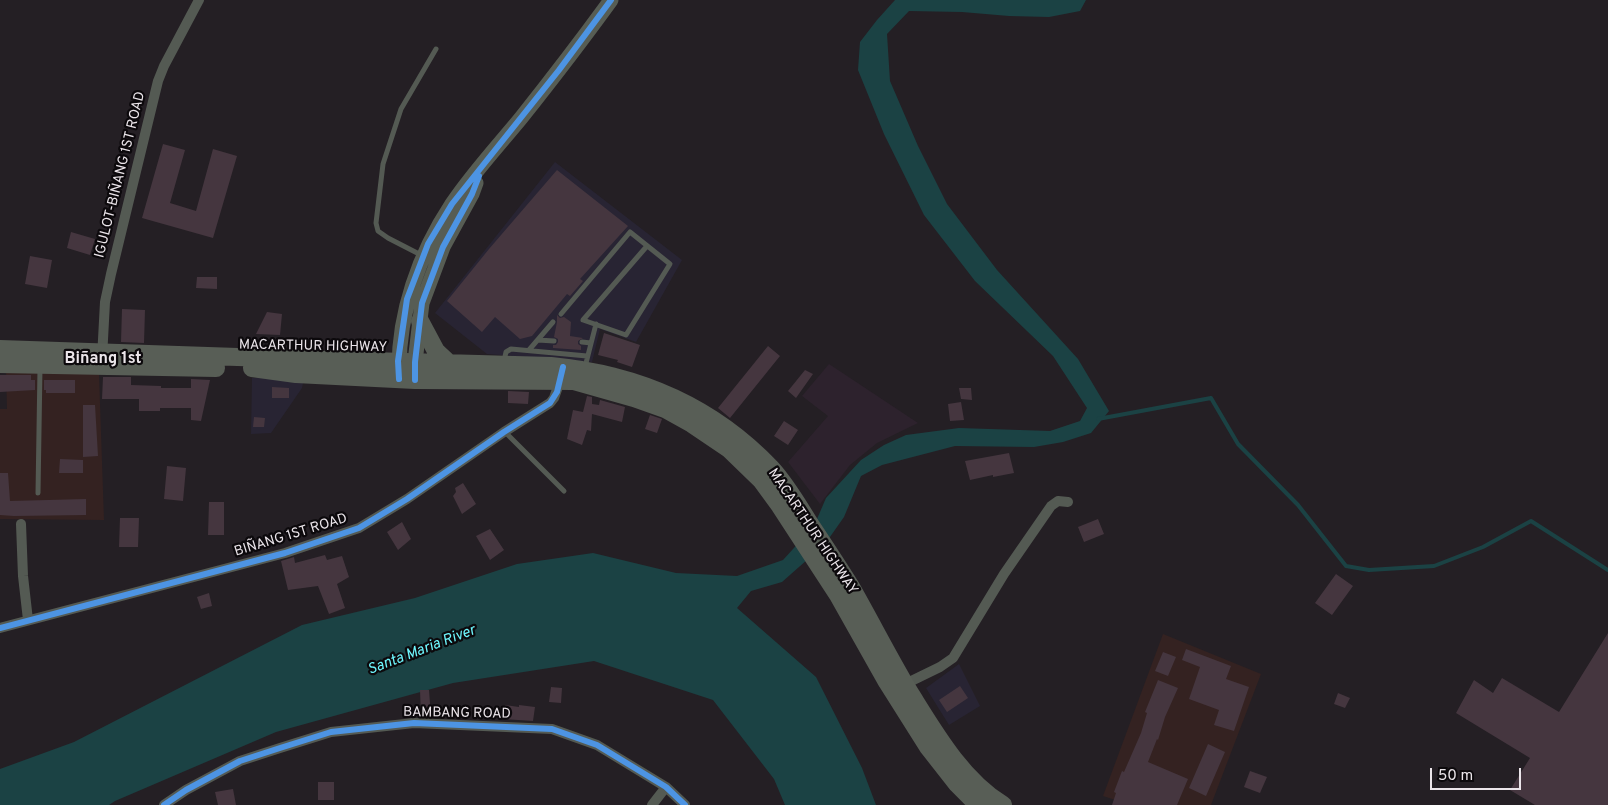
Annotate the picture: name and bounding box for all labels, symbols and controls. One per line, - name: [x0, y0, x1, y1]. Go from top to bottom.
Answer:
- street label: IGULOT-BIÑANG 1ST ROAD: [92, 90, 150, 260]
- street label: MACARTHUR HIGHWAY: [239, 337, 387, 357]
- district label: Biñang 1st: [64, 350, 142, 370]
- street label: MACARTHUR HIGHWAY: [764, 466, 860, 598]
- street label: BIÑANG 1ST ROAD: [233, 511, 349, 561]
- water label: Santa Maria River: [366, 622, 478, 680]
- street label: BAMBANG ROAD: [403, 705, 511, 723]
- scale bar: [1433, 758, 1524, 790]
- text: 50 m: [1438, 767, 1473, 786]

